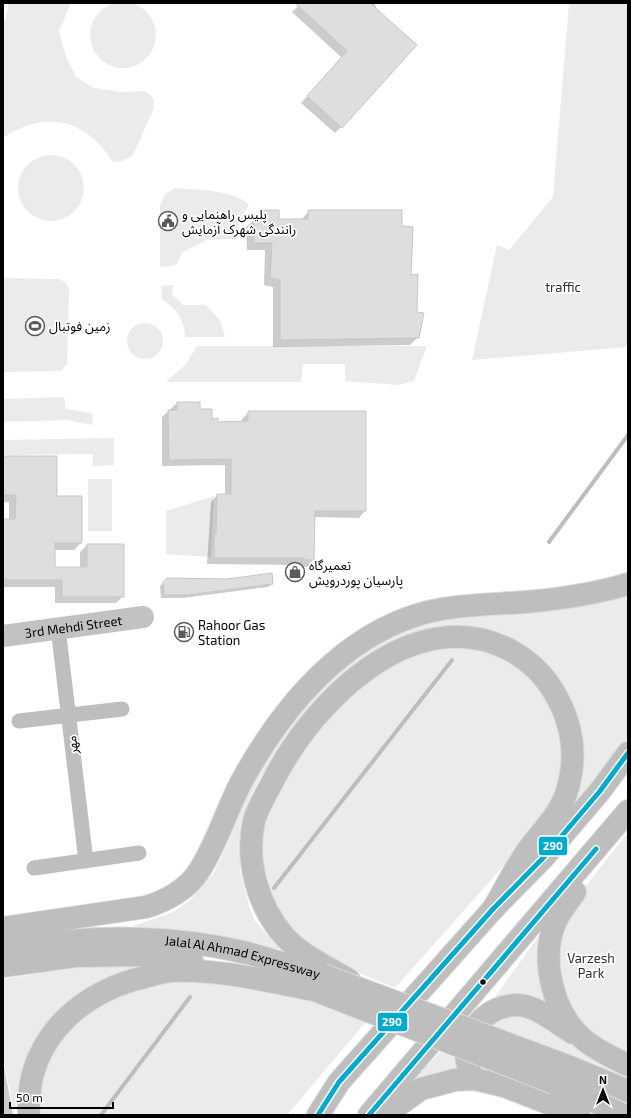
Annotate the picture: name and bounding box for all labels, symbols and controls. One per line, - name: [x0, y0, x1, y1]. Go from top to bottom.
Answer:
- place label: پلیس راهنمایی و رانندگی شهرک آزمایش: [182, 206, 296, 238]
- public building icon: پلیس راهنمایی و رانندگی شهرک آزمایش: [157, 210, 179, 232]
- park label: traffic: [545, 279, 581, 295]
- sports icon: زمین فوتبال: [24, 315, 46, 337]
- place label: زمین فوتبال: [49, 318, 110, 335]
- place label: تعمیرگاه پارسیان پوردرویش: [309, 557, 403, 590]
- shop icon: تعمیرگاه پارسیان پوردرویش: [284, 561, 306, 583]
- street label: 3rd Mehdi Street: [24, 612, 123, 641]
- place label: Rahoor Gas Station: [198, 617, 265, 648]
- fuel station icon: Rahoor Gas Station: [173, 621, 195, 643]
- street label: مهر: [63, 735, 82, 756]
- line badge: 290: [538, 836, 568, 856]
- text: 290: [543, 839, 563, 852]
- street label: Jalal Al Ahmad Expressway: [164, 932, 322, 982]
- park label: Varzesh Park: [567, 950, 615, 981]
- unlabelled marker: [478, 977, 488, 987]
- line badge: 290: [377, 1012, 408, 1032]
- text: 290: [382, 1015, 402, 1028]
- north arrow: [583, 1070, 623, 1110]
- text: N: [599, 1073, 607, 1086]
- scale bar: [10, 1084, 113, 1110]
- text: 50 m: [16, 1090, 43, 1104]

